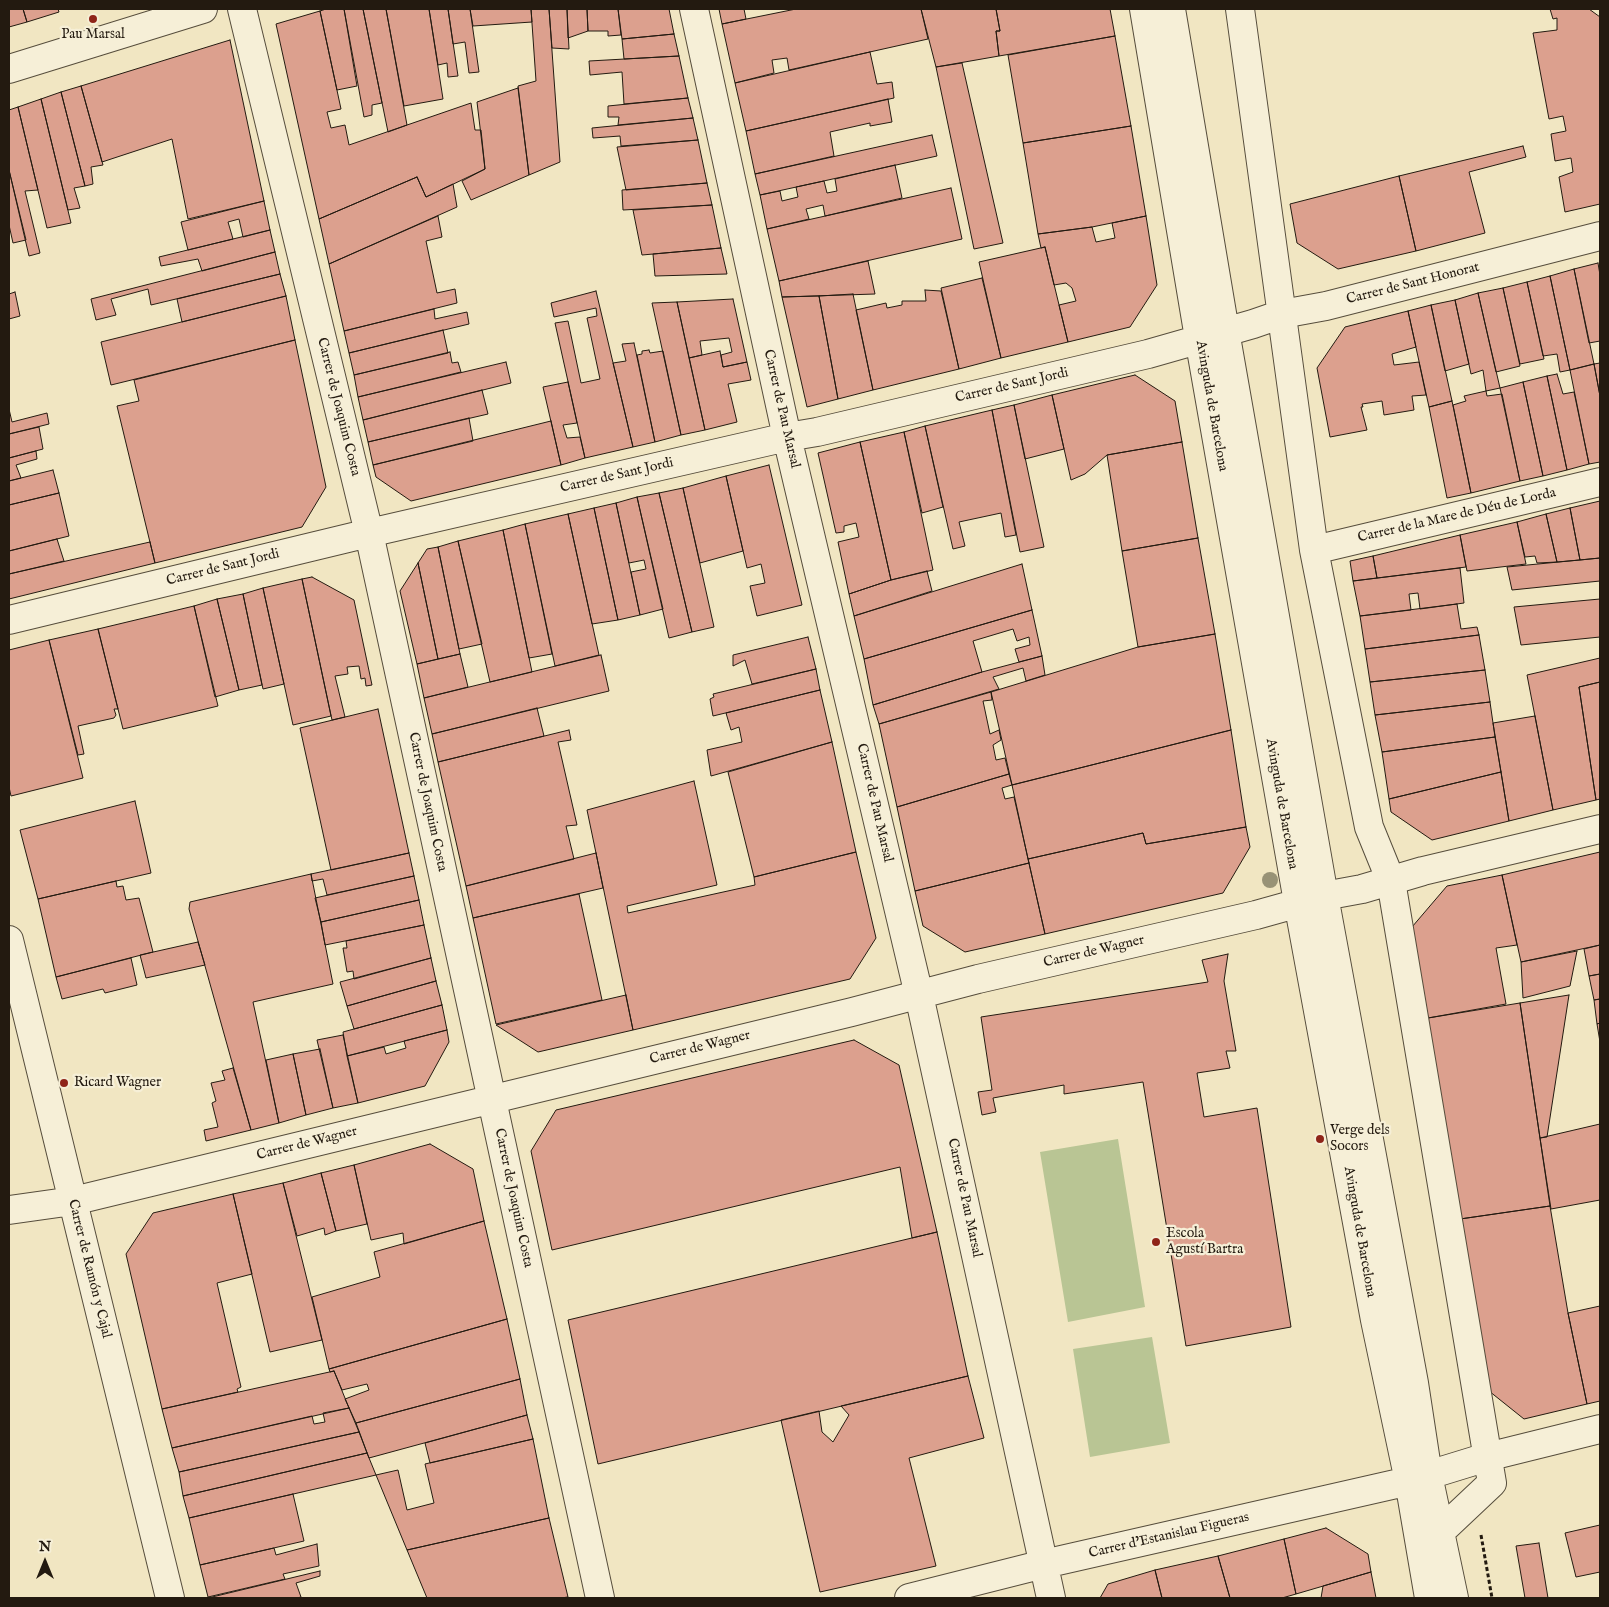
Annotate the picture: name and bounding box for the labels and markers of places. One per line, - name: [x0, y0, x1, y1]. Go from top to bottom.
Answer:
- marker: Pau Marsal: [87, 13, 99, 25]
- place label: Pau Marsal: [61, 27, 125, 43]
- place label: Ricard Wagner: [74, 1075, 161, 1091]
- marker: Ricard Wagner: [58, 1077, 70, 1089]
- place label: Verge dels Socors: [1330, 1123, 1390, 1156]
- marker: Verge dels Socors: [1314, 1133, 1326, 1145]
- place label: Escola Agustí Bartra: [1166, 1226, 1243, 1258]
- marker: Escola Agustí Bartra: [1150, 1236, 1162, 1248]

